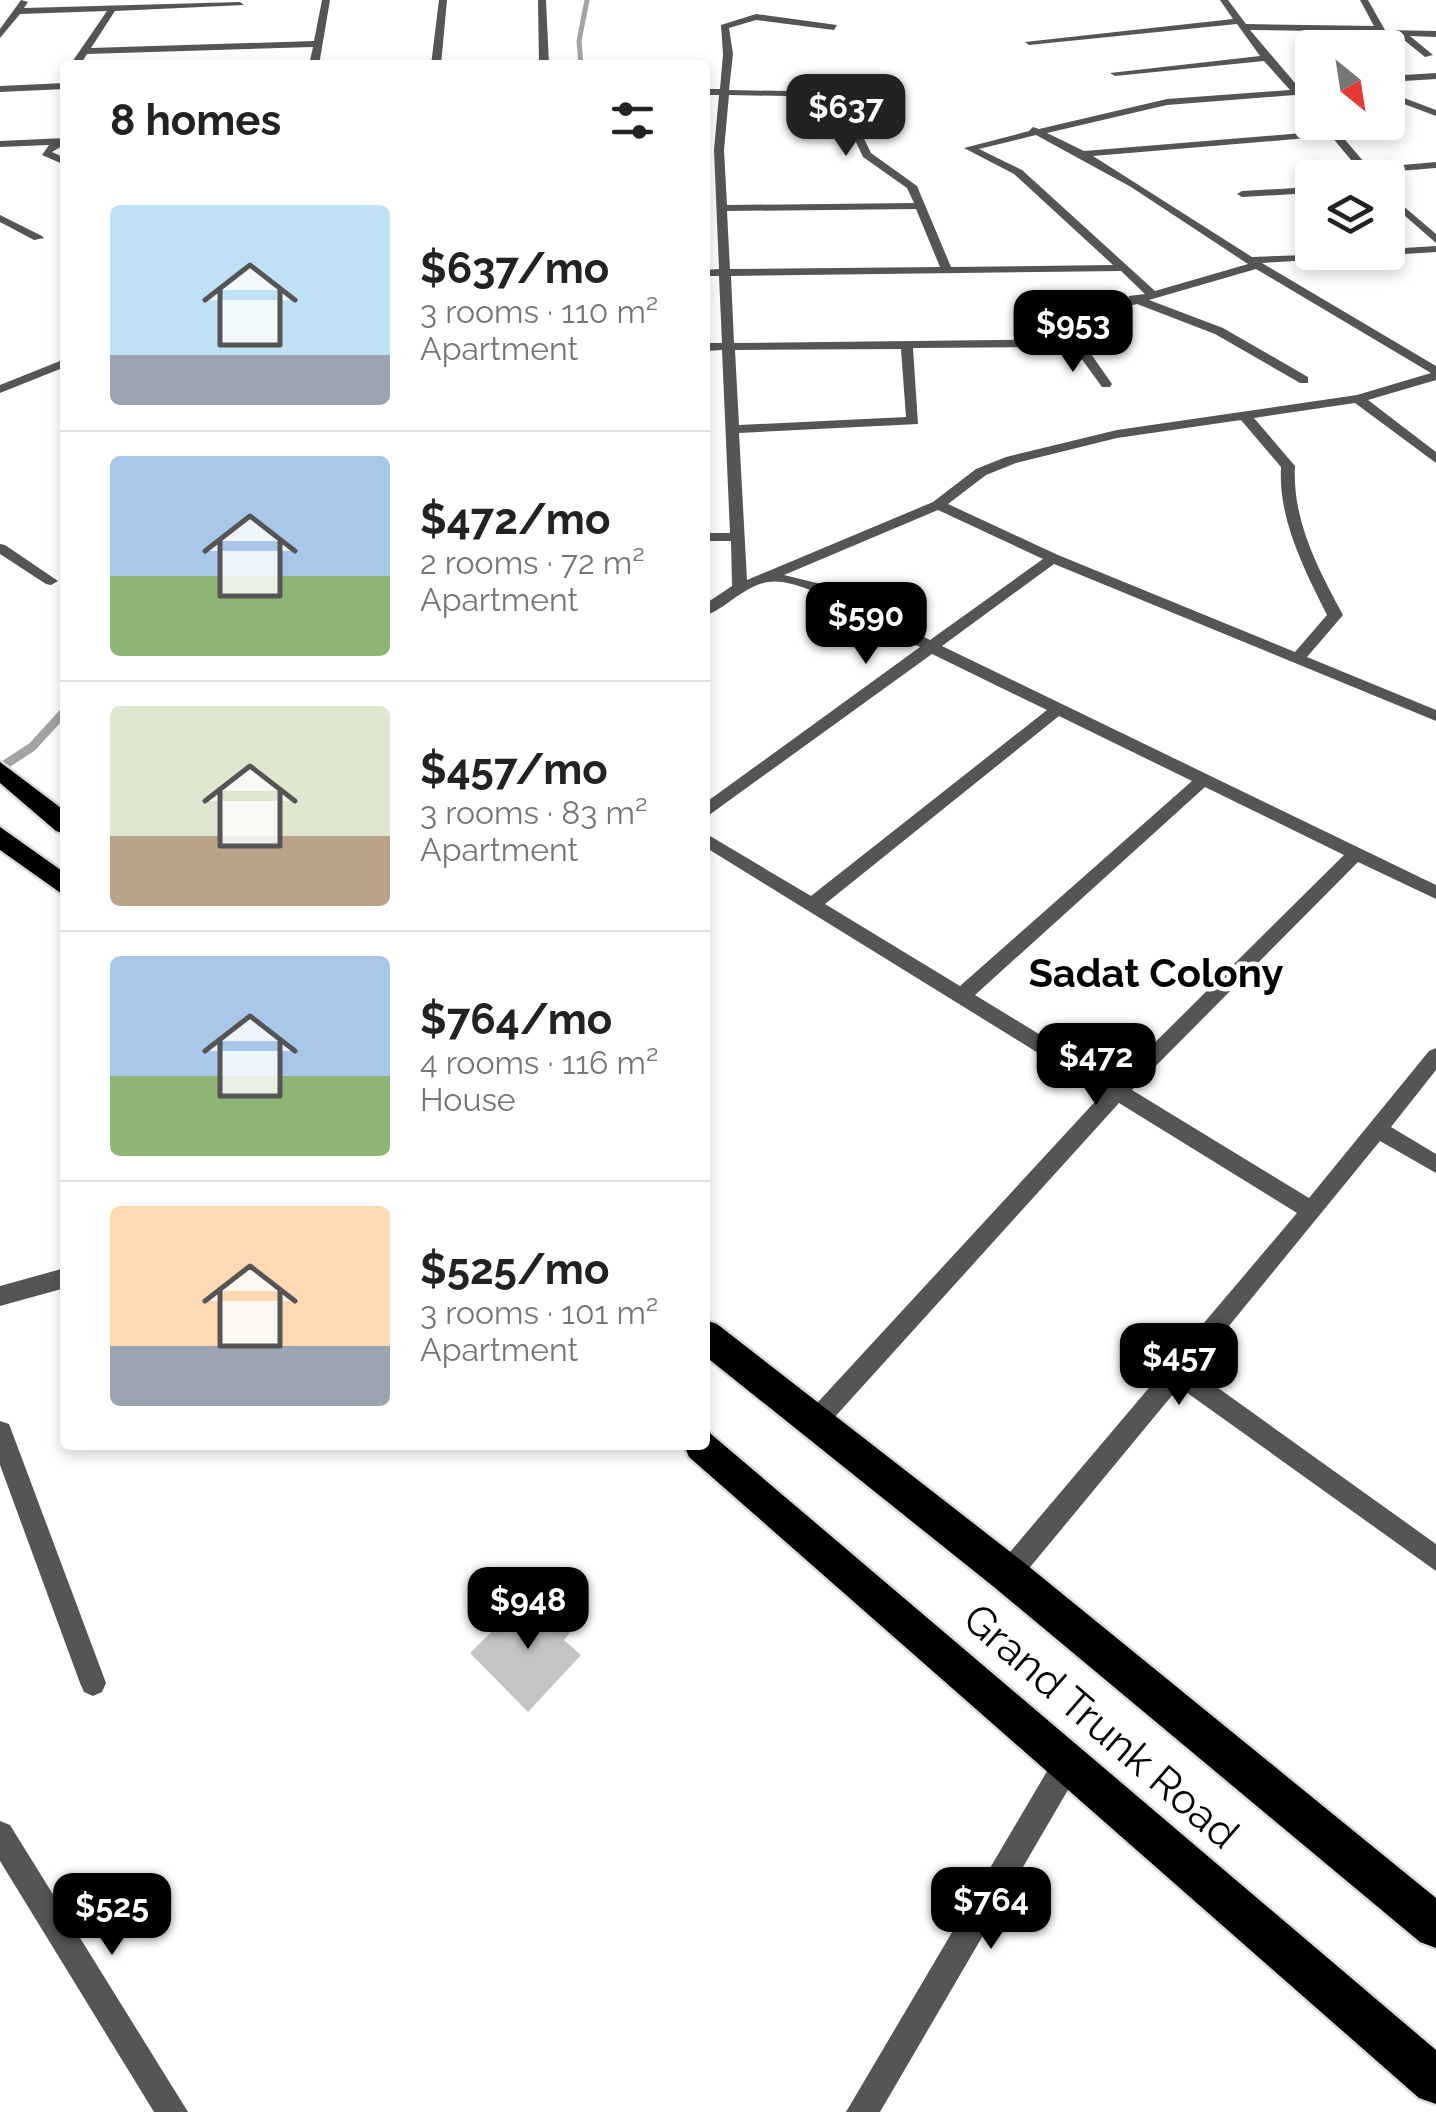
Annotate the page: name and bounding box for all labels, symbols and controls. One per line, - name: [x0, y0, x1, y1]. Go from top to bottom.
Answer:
- north arrow: [1295, 30, 1405, 140]
- map controls: [1295, 30, 1405, 270]
- pin: $637: [787, 74, 905, 159]
- text: $637: [808, 88, 884, 125]
- icon: filters: [605, 93, 660, 148]
- text: 8 homes: [110, 96, 281, 145]
- button: layers: [1295, 160, 1405, 270]
- text: $637/mo: [420, 244, 609, 293]
- icon: home: [190, 245, 310, 365]
- pin: $953: [1014, 290, 1132, 375]
- text: 3 rooms · 110 m²: [420, 293, 658, 330]
- text: $953: [1036, 304, 1110, 341]
- text: Apartment: [420, 330, 578, 367]
- text: $472/mo: [420, 495, 610, 544]
- icon: home: [190, 496, 310, 616]
- text: 2 rooms · 72 m²: [420, 544, 645, 581]
- text: Apartment: [420, 581, 578, 618]
- pin: $590: [807, 582, 925, 667]
- text: $590: [828, 596, 904, 633]
- text: $457/mo: [420, 745, 608, 794]
- icon: home: [190, 746, 310, 866]
- text: 3 rooms · 83 m²: [420, 794, 647, 831]
- text: Apartment: [420, 831, 578, 868]
- district label: Sadat Colony: [1028, 949, 1284, 996]
- text: $764/mo: [420, 995, 612, 1044]
- icon: home: [190, 996, 310, 1116]
- pin: $472: [1037, 1023, 1155, 1108]
- text: $472: [1059, 1037, 1133, 1074]
- text: 4 rooms · 116 m²: [420, 1044, 658, 1081]
- text: House: [420, 1081, 516, 1118]
- text: $525/mo: [420, 1245, 609, 1294]
- icon: home: [190, 1246, 310, 1366]
- text: 3 rooms · 101 m²: [420, 1294, 658, 1331]
- pin: $457: [1120, 1323, 1238, 1408]
- text: Apartment: [420, 1331, 578, 1368]
- text: $457: [1142, 1337, 1216, 1374]
- pin: $948: [469, 1567, 587, 1652]
- text: $948: [490, 1581, 566, 1618]
- street label: Grand Trunk Road: [954, 1594, 1248, 1858]
- pin: $764: [932, 1867, 1050, 1952]
- pin: $525: [53, 1873, 171, 1958]
- text: $764: [953, 1881, 1029, 1918]
- text: $525: [75, 1887, 149, 1924]

